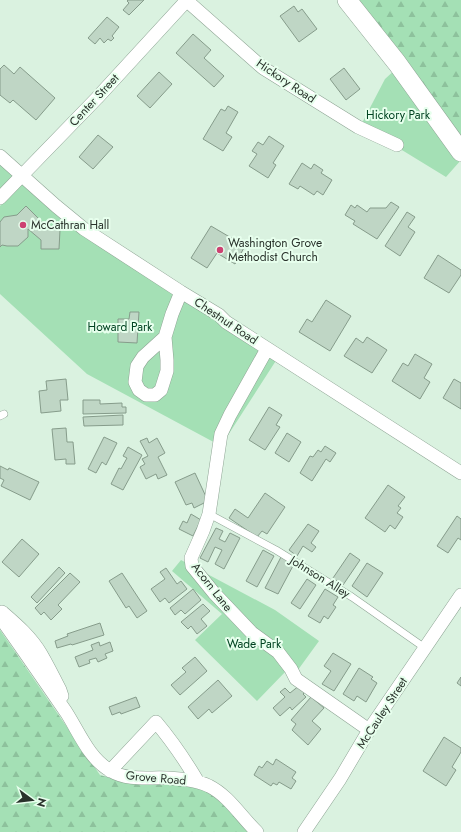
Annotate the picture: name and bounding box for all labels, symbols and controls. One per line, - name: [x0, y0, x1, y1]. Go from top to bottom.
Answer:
- street label: Hickory Road: [253, 54, 319, 108]
- street label: Center Street: [65, 70, 123, 130]
- park label: Hickory Park: [366, 106, 431, 124]
- place label: McCathran Hall: [31, 216, 109, 234]
- marker: McCathran Hall: [18, 220, 28, 230]
- place label: Washington Grove Methodist Church: [228, 234, 322, 266]
- marker: Washington Grove Methodist Church: [215, 245, 225, 255]
- street label: Chestnut Road: [191, 293, 261, 349]
- park label: Howard Park: [88, 318, 153, 336]
- street label: Johnson Alley: [285, 550, 354, 603]
- street label: Acorn Lane: [187, 559, 237, 615]
- park label: Wade Park: [227, 635, 282, 653]
- street label: McCauley Street: [352, 674, 412, 752]
- street label: Grove Road: [125, 766, 187, 790]
- north arrow: [12, 780, 52, 820]
- text: N: [33, 796, 51, 809]

